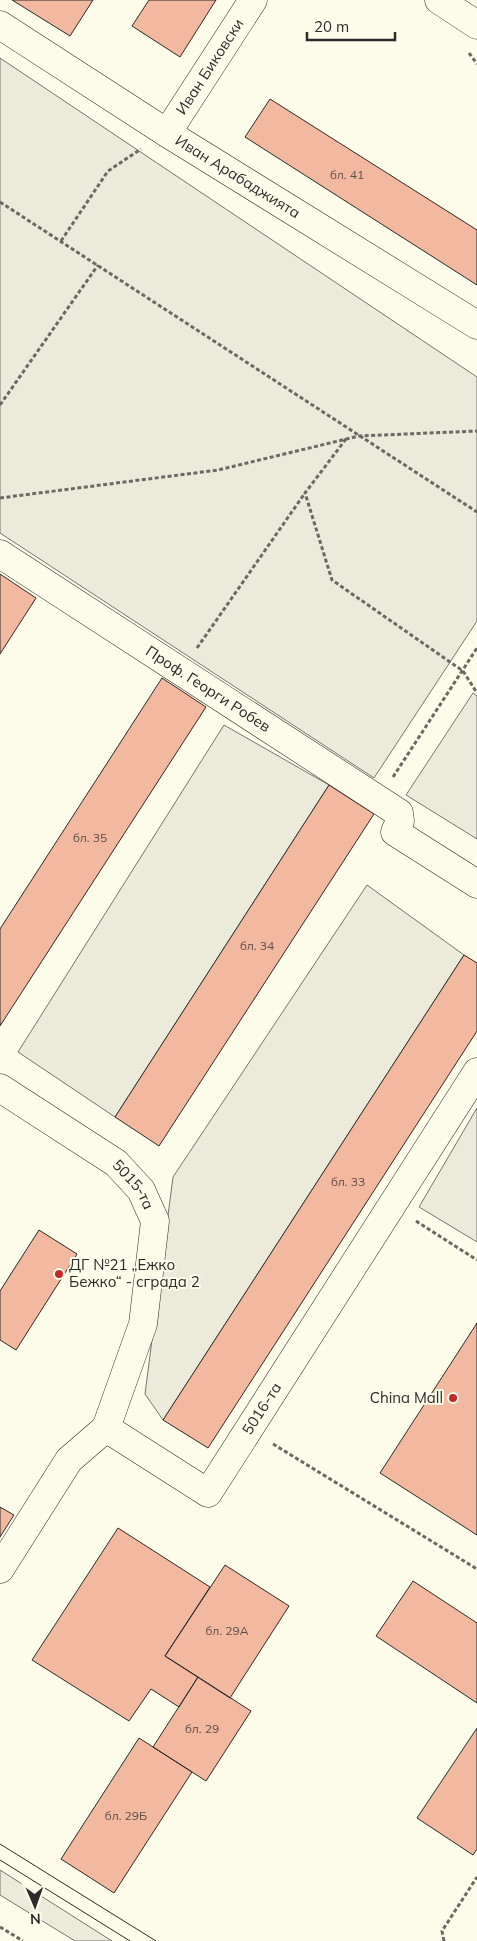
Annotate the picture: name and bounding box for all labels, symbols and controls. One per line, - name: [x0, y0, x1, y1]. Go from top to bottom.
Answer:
- scale bar: [307, 10, 394, 42]
- street label: Иван Биковски: [171, 15, 247, 118]
- text: 20 m: [314, 17, 349, 36]
- street label: Иван Арабаджията: [172, 131, 304, 222]
- house number: бл. 41: [330, 167, 364, 182]
- street label: Проф. Георги Робев: [142, 641, 274, 736]
- house number: бл. 35: [73, 830, 107, 845]
- house number: бл. 34: [240, 938, 274, 953]
- street label: 5015-та: [108, 1155, 158, 1212]
- house number: бл. 33: [331, 1174, 365, 1189]
- place label: ДГ №21 „Ежко Бежко“ - сграда 2: [69, 1255, 200, 1291]
- marker: ДГ №21 „Ежко Бежко“ - сграда 2: [53, 1268, 65, 1280]
- street label: 5016-та: [238, 1379, 285, 1438]
- place label: China Mall: [370, 1388, 443, 1407]
- marker: China Mall: [447, 1392, 459, 1404]
- house number: бл. 29А: [206, 1623, 249, 1638]
- house number: бл. 29: [185, 1721, 219, 1736]
- house number: бл. 29Б: [105, 1808, 147, 1823]
- north arrow: [10, 1881, 60, 1931]
- text: N: [30, 1910, 41, 1928]

